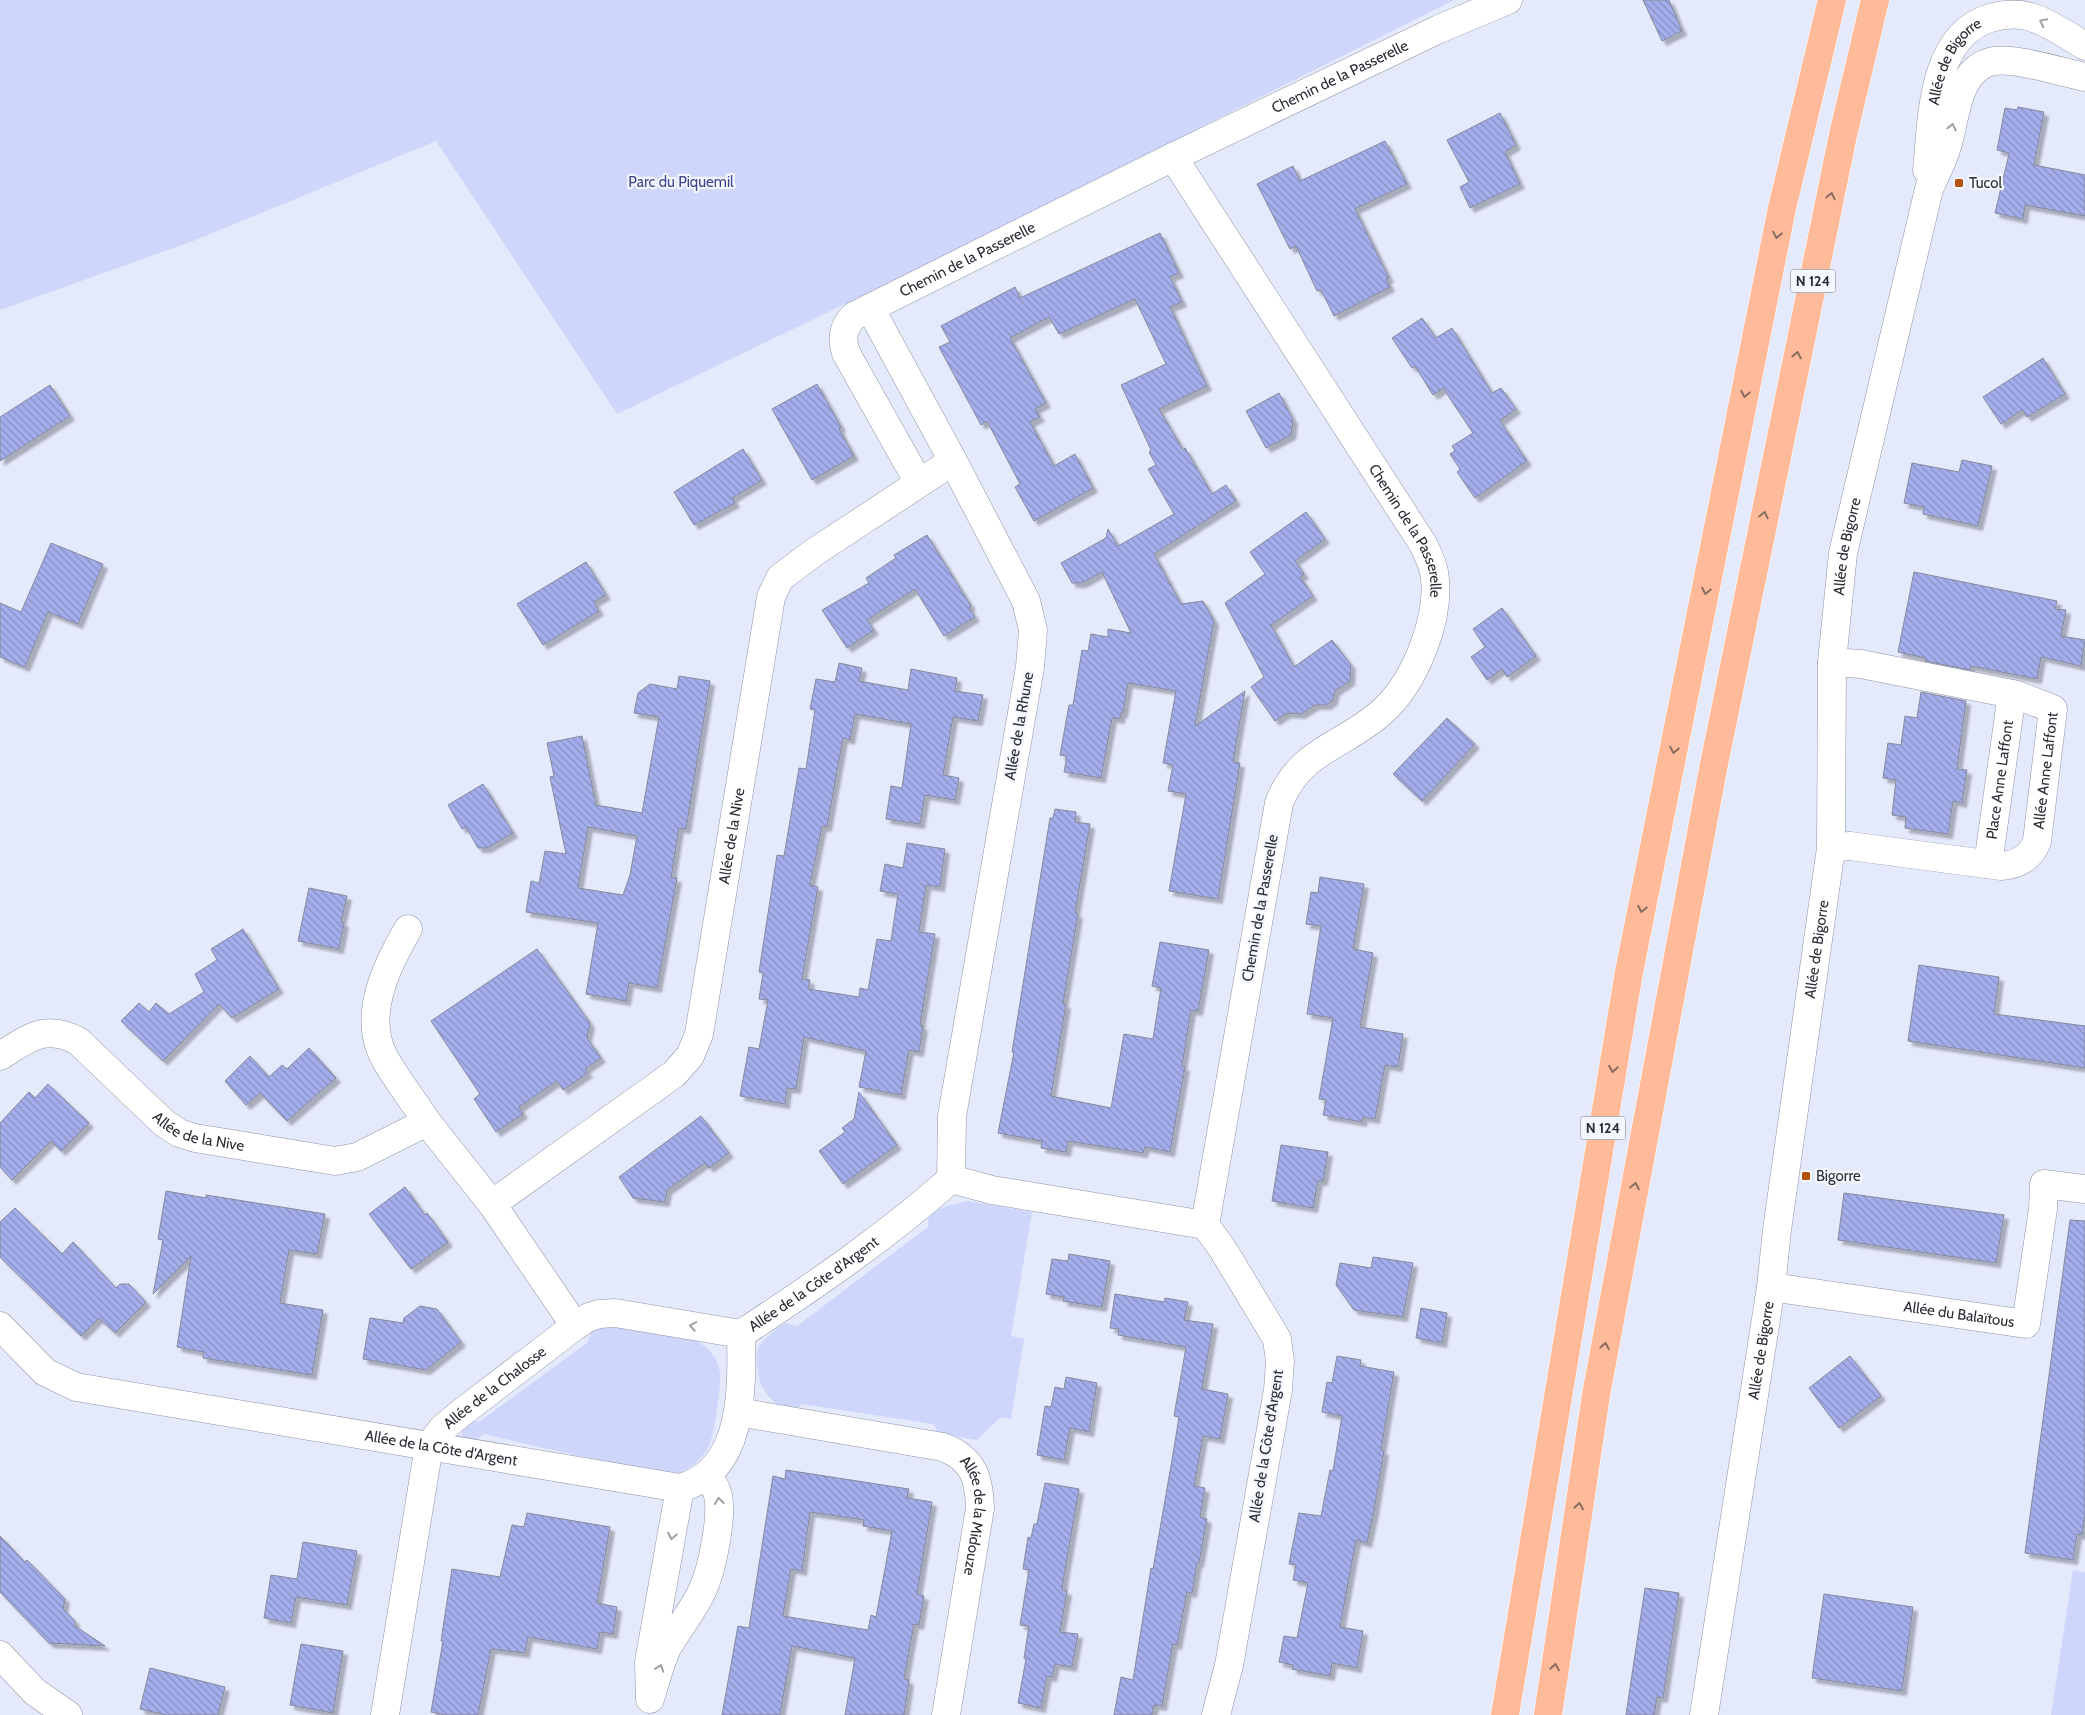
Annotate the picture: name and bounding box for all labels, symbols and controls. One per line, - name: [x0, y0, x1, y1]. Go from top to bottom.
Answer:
- street label: Allée de Bigorre: [1925, 14, 1985, 106]
- one-way arrow: [2039, 18, 2048, 28]
- street label: Chemin de la Passerelle: [1269, 36, 1411, 117]
- one-way arrow: [1946, 122, 1957, 131]
- park label: Parc du Piquemil: [628, 173, 734, 191]
- place label: Tucol: [1969, 174, 2003, 192]
- marker: Tucol: [1953, 177, 1965, 189]
- one-way arrow: [1825, 192, 1835, 201]
- street label: Chemin de la Passerelle: [896, 218, 1038, 301]
- one-way arrow: [1772, 230, 1782, 239]
- road number: N 124: [1790, 270, 1836, 292]
- one-way arrow: [1792, 351, 1802, 360]
- one-way arrow: [1740, 390, 1751, 399]
- street label: Chemin de la Passerelle: [1365, 461, 1444, 598]
- street label: Allée de Bigorre: [1830, 495, 1865, 596]
- one-way arrow: [1759, 510, 1769, 519]
- one-way arrow: [1701, 586, 1711, 595]
- street label: Allée de la Rhune: [1001, 670, 1037, 781]
- street label: Allée Anne Laffont: [2029, 711, 2062, 830]
- street label: Place Anne Laffont: [1983, 719, 2017, 841]
- one-way arrow: [1669, 746, 1679, 754]
- street label: Allée de la Nive: [715, 786, 748, 885]
- street label: Chemin de la Passerelle: [1238, 833, 1282, 983]
- street label: Allée de Bigorre: [1801, 899, 1833, 1000]
- one-way arrow: [1637, 905, 1647, 914]
- one-way arrow: [1608, 1065, 1618, 1074]
- street label: Allée de la Nive: [149, 1108, 246, 1155]
- road number: N 124: [1580, 1116, 1626, 1140]
- place label: Bigorre: [1816, 1167, 1861, 1185]
- marker: Bigorre: [1800, 1170, 1812, 1182]
- one-way arrow: [1629, 1182, 1640, 1190]
- street label: Allée de la Côte d'Argent: [745, 1233, 882, 1335]
- street label: Allée du Balaïtous: [1902, 1297, 2016, 1331]
- street label: Allée de Bigorre: [1745, 1300, 1778, 1401]
- one-way arrow: [689, 1321, 698, 1331]
- one-way arrow: [1600, 1341, 1610, 1350]
- street label: Allée de la Chalosse: [440, 1342, 550, 1433]
- street label: Allée de la Côte d'Argent: [1245, 1368, 1287, 1524]
- street label: Allée de la Côte d'Argent: [364, 1426, 519, 1470]
- street label: Allée de la Midouze: [956, 1452, 989, 1577]
- one-way arrow: [714, 1497, 724, 1505]
- one-way arrow: [1574, 1502, 1584, 1510]
- one-way arrow: [668, 1532, 678, 1541]
- one-way arrow: [1549, 1662, 1560, 1670]
- one-way arrow: [654, 1664, 664, 1673]

